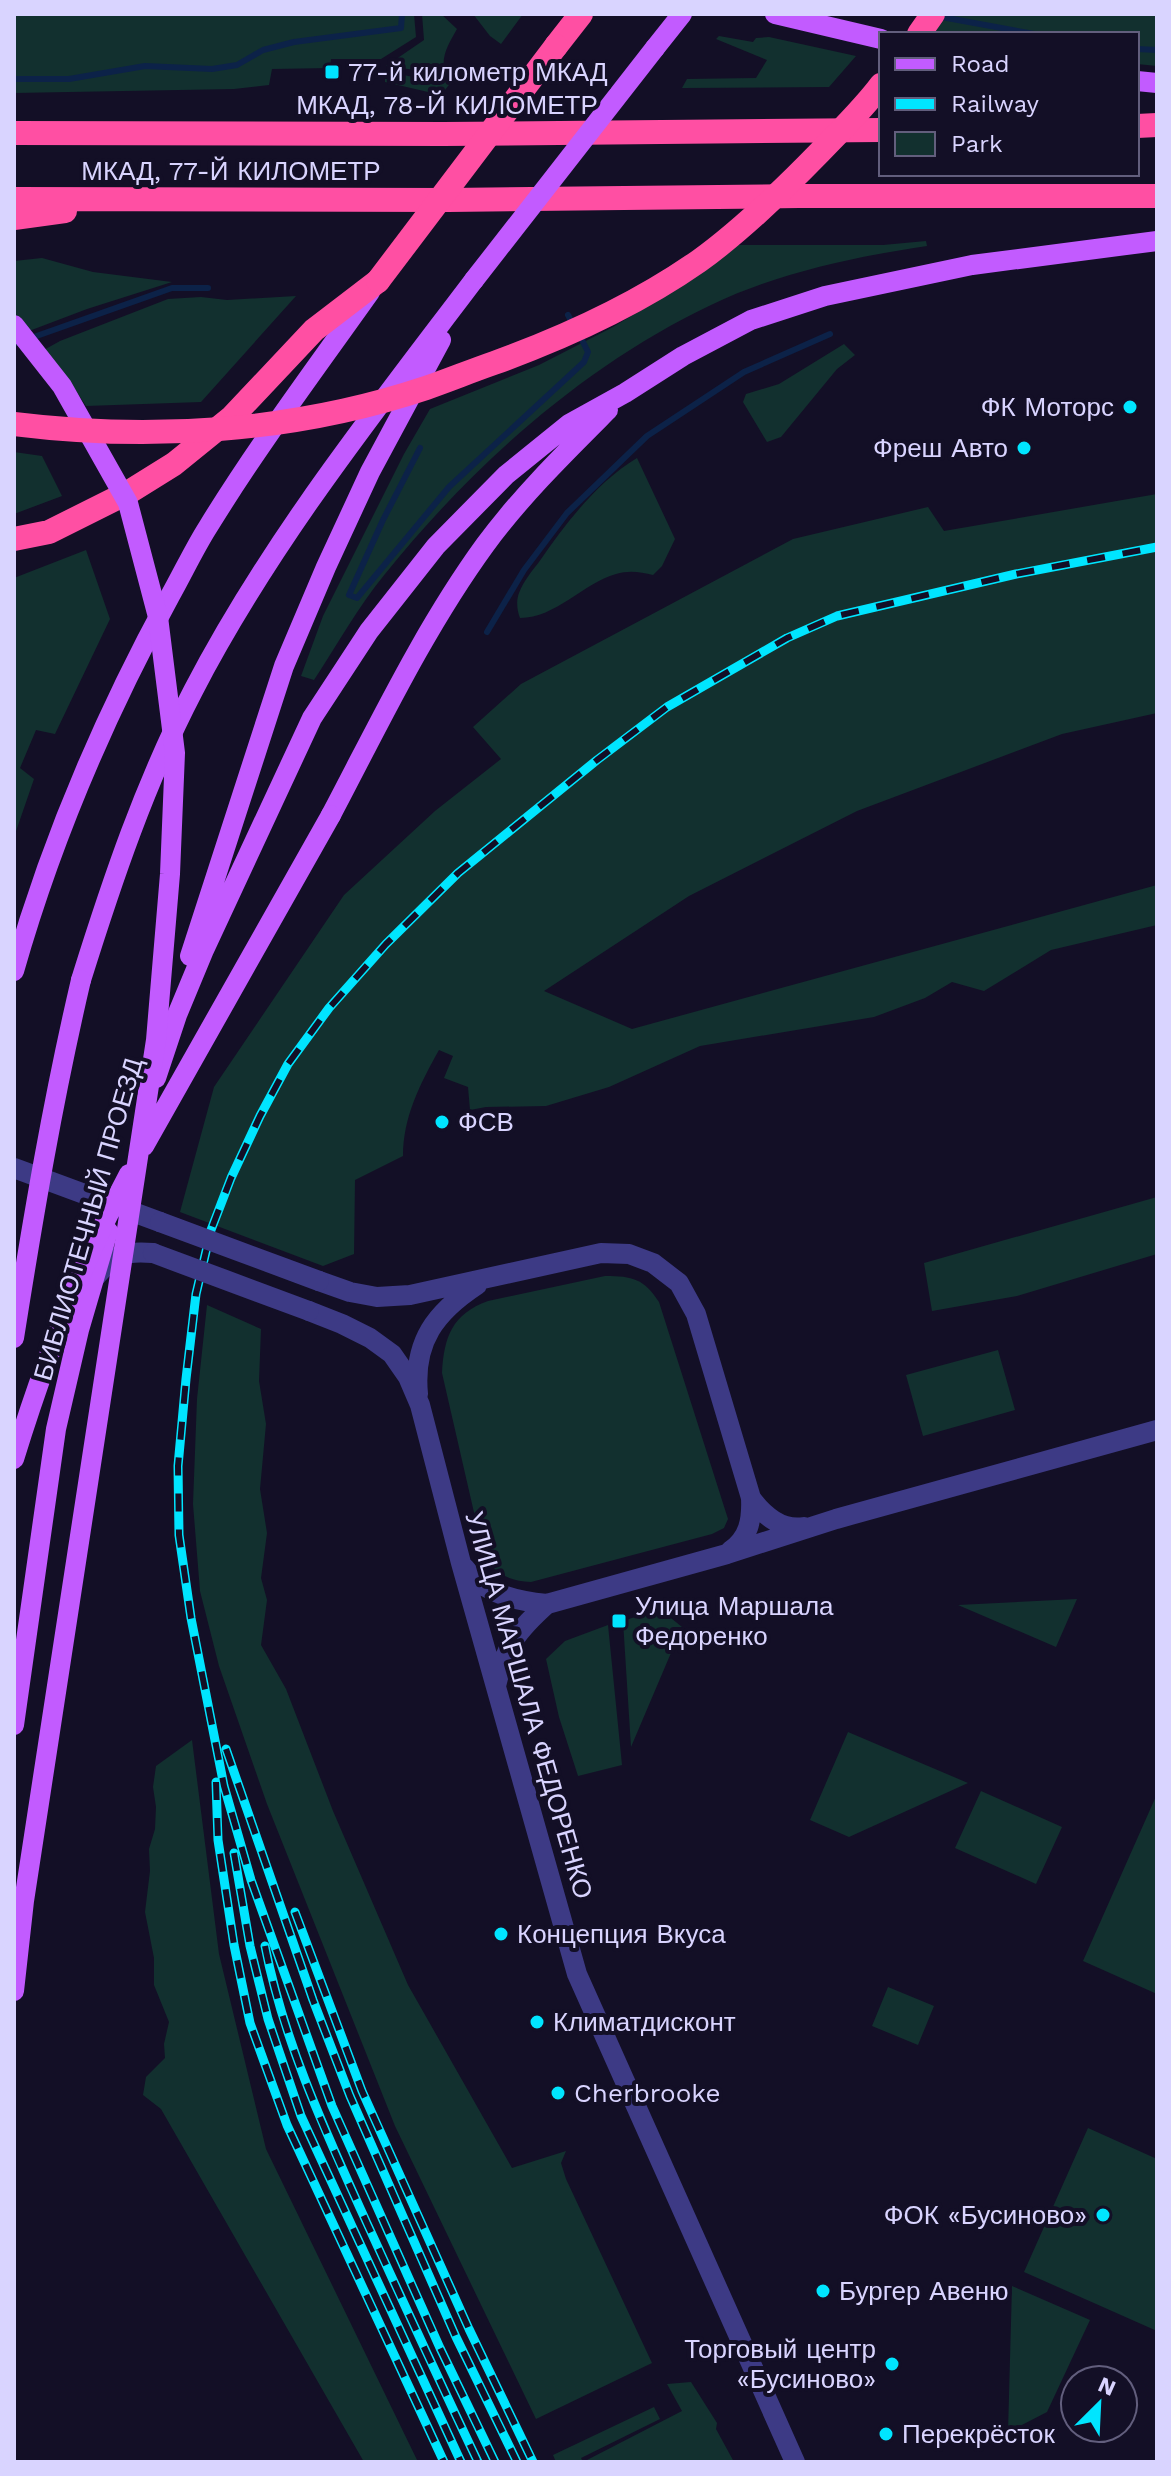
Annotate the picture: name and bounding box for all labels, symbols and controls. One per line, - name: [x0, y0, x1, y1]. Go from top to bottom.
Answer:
- legend: [879, 32, 1139, 176]
- text: Road: [951, 50, 1010, 78]
- place label: 77-й километр МКАД: [348, 57, 608, 87]
- marker: 77-й километр МКАД: [323, 63, 341, 81]
- street label: МКАД, 78-Й КИЛОМЕТР: [296, 90, 598, 120]
- text: Railway: [951, 90, 1040, 118]
- text: Park: [951, 130, 1003, 158]
- street label: МКАД, 77-Й КИЛОМЕТР: [81, 156, 381, 186]
- place label: ФК Моторс: [981, 392, 1114, 422]
- marker: ФК Моторс: [1121, 398, 1139, 416]
- place label: Фреш Авто: [873, 433, 1008, 463]
- marker: Фреш Авто: [1015, 439, 1033, 457]
- street label: БИБЛИОТЕЧНЫЙ ПРОЕЗД: [27, 1054, 149, 1384]
- place label: ФСВ: [458, 1107, 514, 1137]
- marker: ФСВ: [433, 1113, 451, 1131]
- street label: УЛИЦА МАРШАЛА ФЕДОРЕНКО: [459, 1508, 599, 1902]
- place label: Улица Маршала Федоренко: [635, 1591, 834, 1651]
- marker: Улица Маршала Федоренко: [610, 1612, 628, 1630]
- place label: Концепция Вкуса: [517, 1919, 726, 1949]
- marker: Концепция Вкуса: [492, 1925, 510, 1943]
- place label: Климатдисконт: [553, 2007, 736, 2037]
- marker: Климатдисконт: [528, 2013, 546, 2031]
- place label: Cherbrooke: [574, 2078, 721, 2108]
- marker: Cherbrooke: [549, 2084, 567, 2102]
- place label: ФОК «Бусиново»: [884, 2200, 1087, 2230]
- marker: ФОК «Бусиново»: [1094, 2206, 1112, 2224]
- place label: Бургер Авеню: [839, 2276, 1009, 2306]
- marker: Бургер Авеню: [814, 2282, 832, 2300]
- place label: Торговый центр «Бусиново»: [684, 2334, 876, 2394]
- marker: Торговый центр «Бусиново»: [883, 2355, 901, 2373]
- north arrow: [1059, 2364, 1139, 2444]
- text: N: [1094, 2371, 1119, 2401]
- place label: Перекрёсток: [902, 2419, 1055, 2449]
- marker: Перекрёсток: [877, 2425, 895, 2443]

